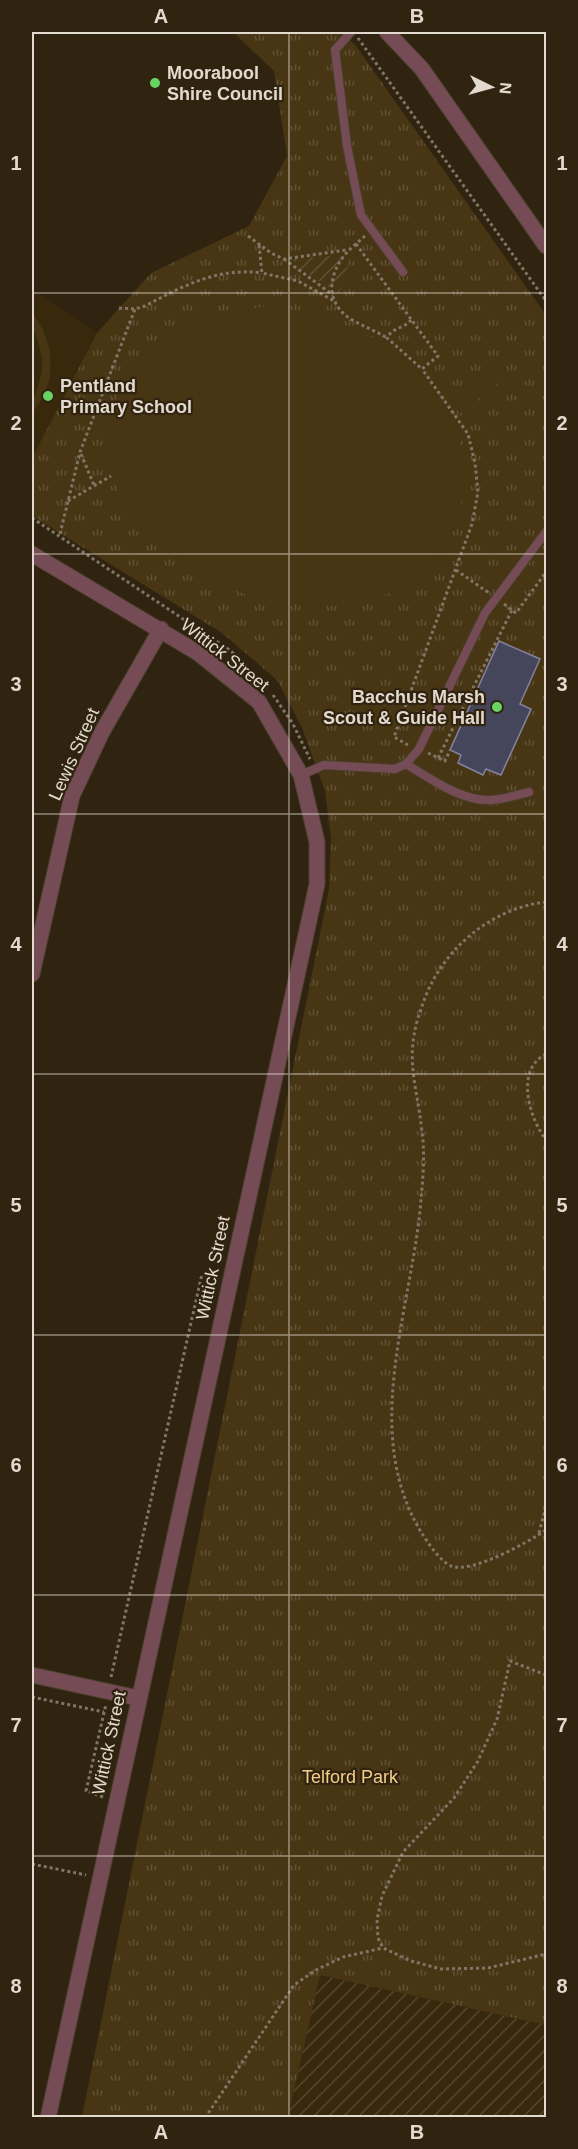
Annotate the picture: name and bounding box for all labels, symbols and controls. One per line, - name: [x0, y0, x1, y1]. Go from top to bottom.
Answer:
- text: A: [154, 5, 168, 27]
- text: B: [410, 5, 424, 27]
- north arrow: [461, 57, 521, 117]
- place label: Moorabool Shire Council: [167, 63, 283, 104]
- marker: Moorabool Shire Council: [148, 76, 162, 90]
- text: N: [496, 82, 514, 95]
- text: 1: [10, 152, 22, 174]
- text: 1: [556, 152, 568, 174]
- place label: Pentland Primary School: [60, 376, 192, 417]
- marker: Pentland Primary School: [41, 389, 55, 403]
- text: 2: [10, 412, 22, 434]
- text: 2: [556, 412, 568, 434]
- street label: Wittick Street: [177, 614, 273, 696]
- text: 3: [10, 673, 22, 695]
- text: 3: [556, 673, 568, 695]
- place label: Bacchus Marsh Scout & Guide Hall: [323, 687, 485, 728]
- marker: Bacchus Marsh Scout & Guide Hall: [490, 700, 504, 714]
- street label: Lewis Street: [45, 705, 103, 803]
- text: 4: [10, 933, 22, 955]
- text: 4: [556, 933, 568, 955]
- text: 5: [10, 1194, 22, 1216]
- text: 5: [556, 1194, 568, 1216]
- street label: Wittick Street: [192, 1214, 234, 1322]
- text: 6: [10, 1454, 22, 1476]
- text: 6: [556, 1454, 568, 1476]
- street label: Wittick Street: [88, 1689, 130, 1797]
- text: 7: [10, 1714, 22, 1736]
- text: 7: [556, 1714, 568, 1736]
- park label: Telford Park: [302, 1767, 399, 1787]
- text: 8: [10, 1975, 22, 1997]
- text: 8: [556, 1975, 568, 1997]
- text: A: [154, 2121, 168, 2143]
- text: B: [410, 2121, 424, 2143]

